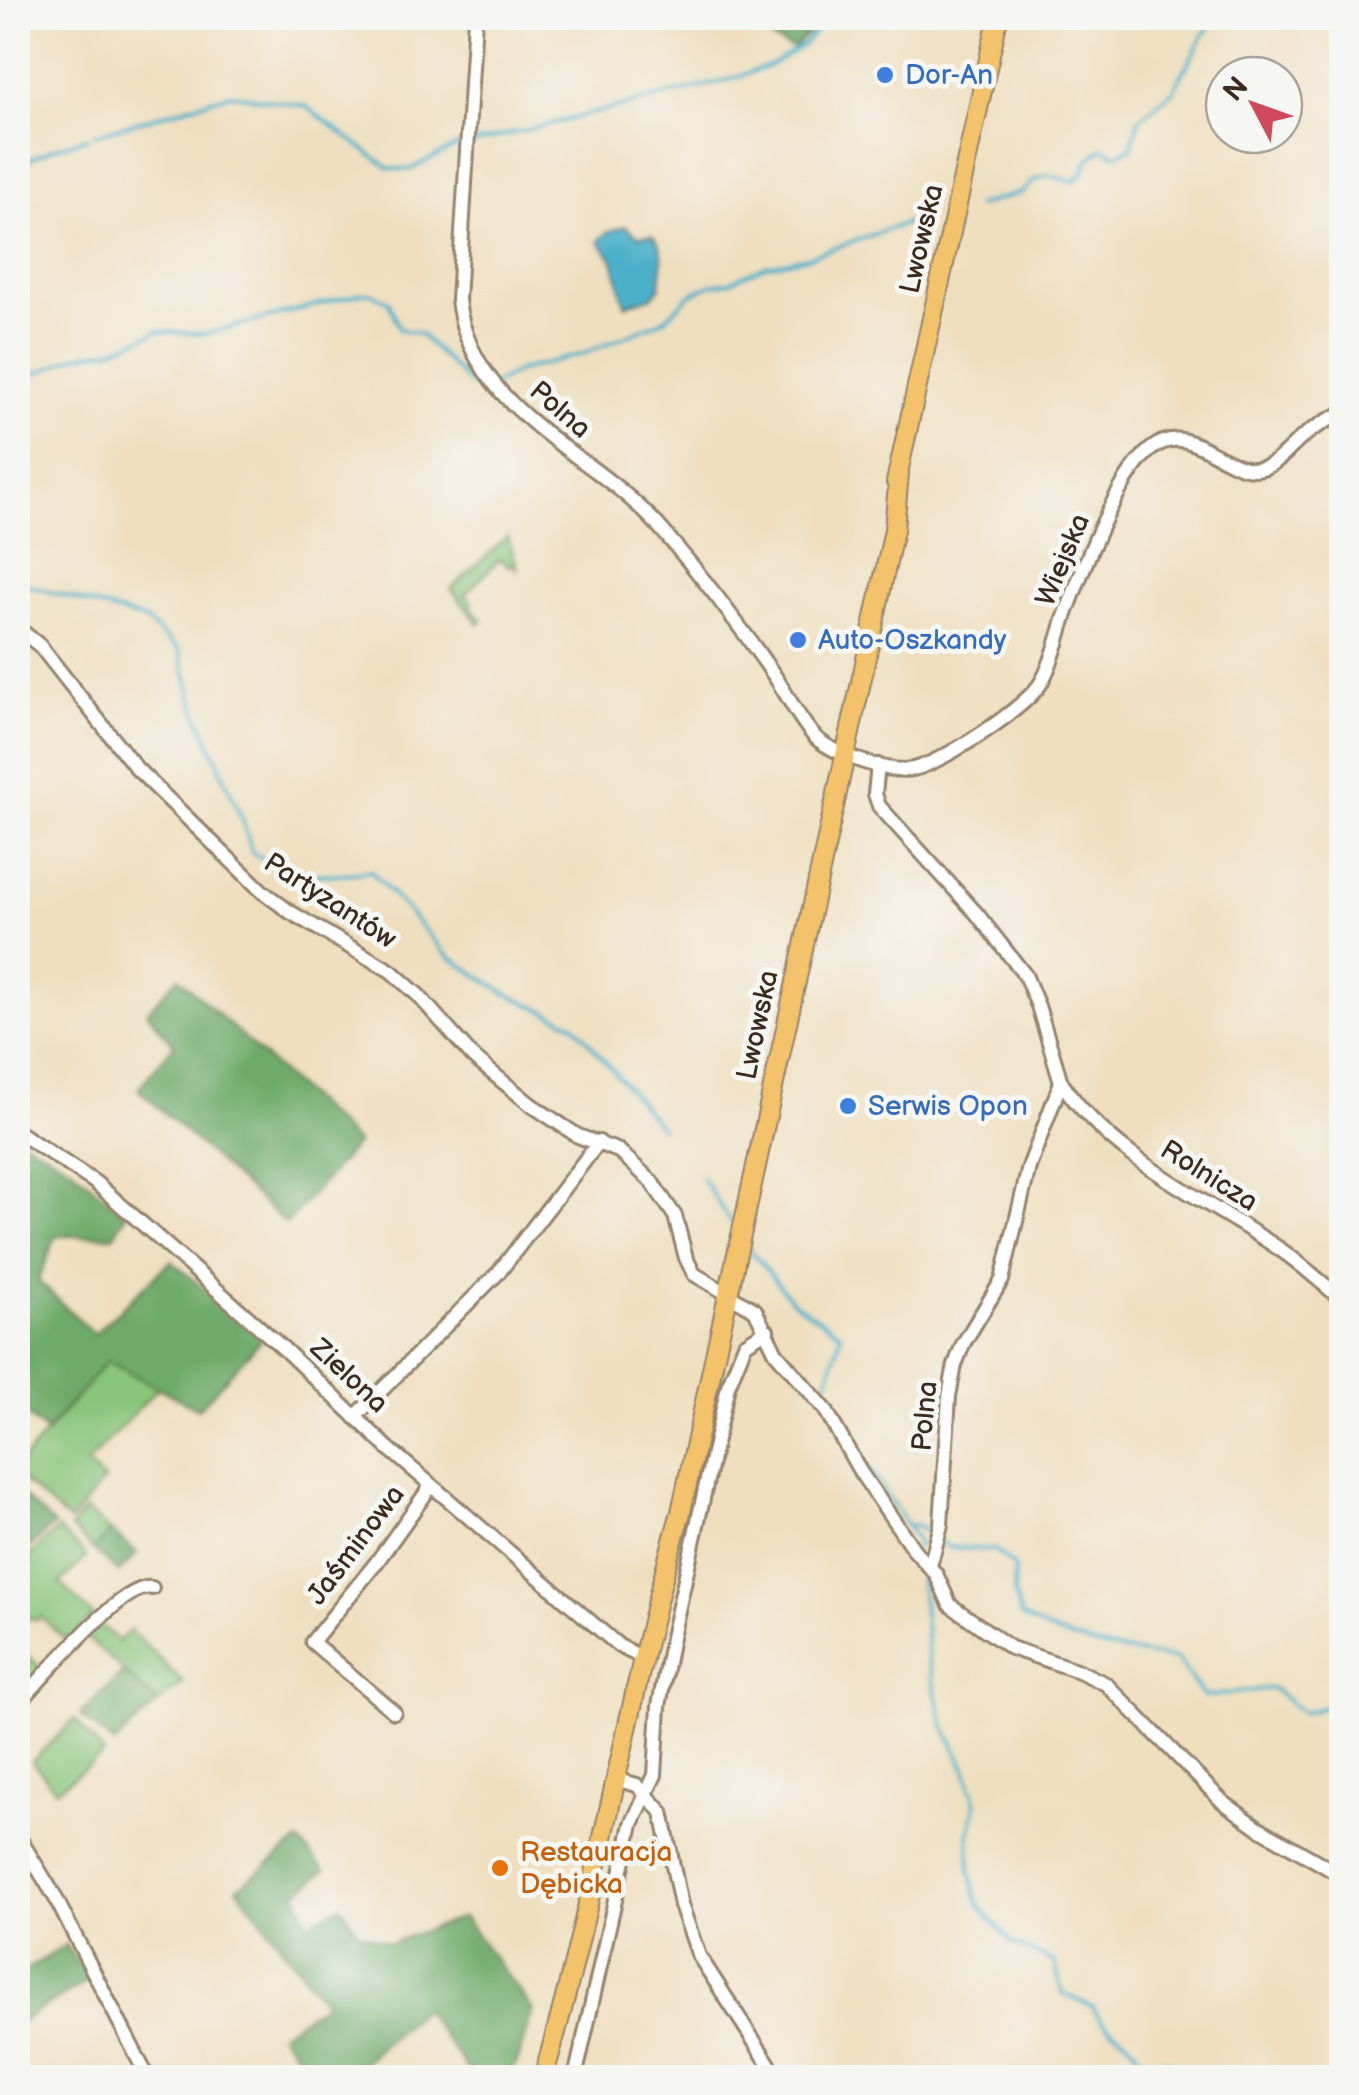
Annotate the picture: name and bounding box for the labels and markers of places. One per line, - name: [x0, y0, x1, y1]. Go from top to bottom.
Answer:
- place label: Dor-An: [905, 59, 993, 92]
- marker: Dor-An: [874, 64, 896, 86]
- place label: Auto-Oszkandy: [818, 624, 1007, 657]
- marker: Auto-Oszkandy: [787, 629, 809, 651]
- place label: Serwis Opon: [868, 1090, 1028, 1123]
- marker: Serwis Opon: [837, 1095, 859, 1117]
- place label: Restauracja Dębicka: [520, 1836, 672, 1901]
- marker: Restauracja Dębicka: [489, 1857, 511, 1879]

